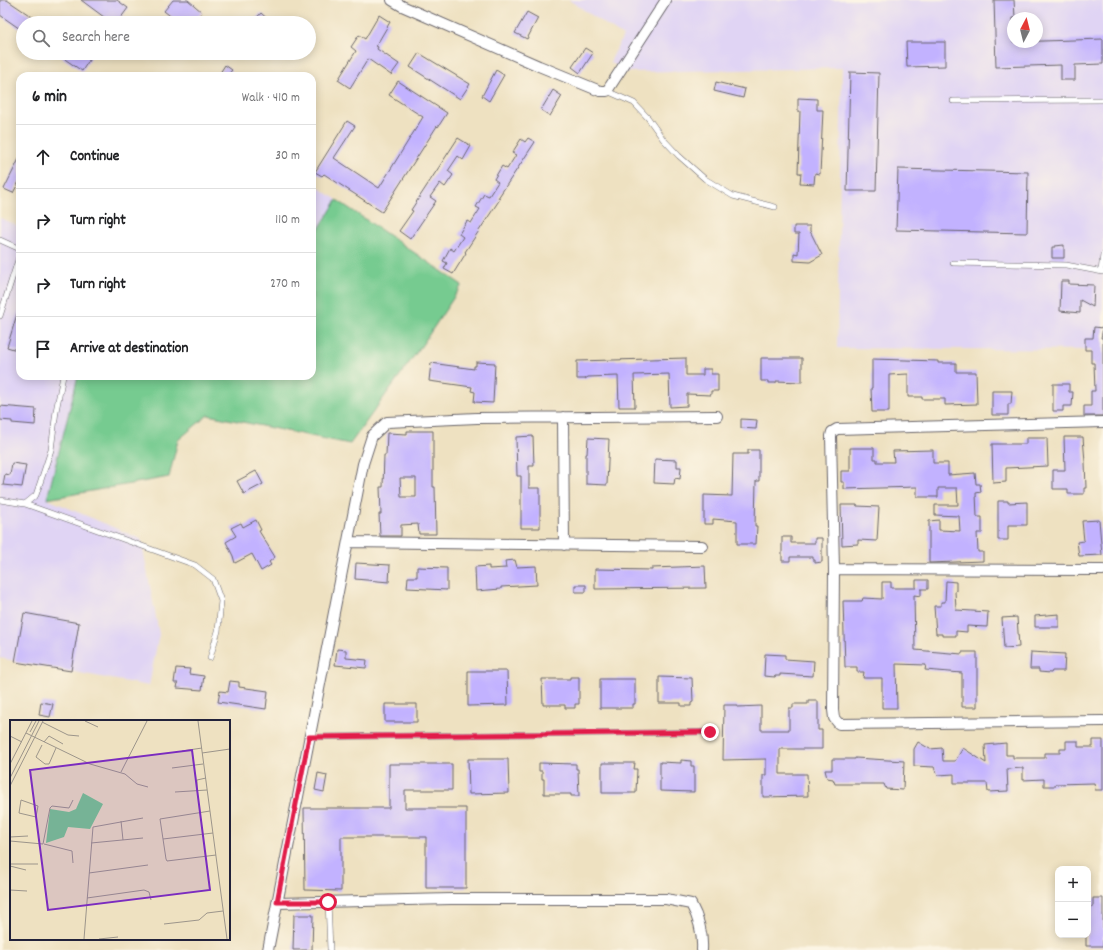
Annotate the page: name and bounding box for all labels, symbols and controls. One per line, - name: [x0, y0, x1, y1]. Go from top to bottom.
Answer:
- north arrow: [1007, 12, 1043, 48]
- search box: [16, 16, 316, 60]
- icon: search: [30, 27, 52, 49]
- text: Search here: [62, 27, 130, 49]
- text: 6 min: [32, 86, 67, 110]
- text: Walk · 410 m: [242, 89, 300, 108]
- icon: ahead: [32, 146, 54, 168]
- text: Continue: [70, 146, 119, 168]
- text: 30 m: [275, 147, 300, 166]
- icon: right: [32, 210, 54, 232]
- text: Turn right: [70, 210, 126, 232]
- text: 110 m: [275, 211, 300, 230]
- icon: right: [32, 274, 54, 296]
- text: Turn right: [70, 274, 126, 296]
- text: 270 m: [270, 275, 300, 294]
- icon: arrive: [32, 338, 54, 360]
- text: Arrive at destination: [70, 338, 188, 360]
- inset map: [10, 720, 230, 940]
- route end: [701, 723, 719, 741]
- map controls: [1055, 866, 1091, 938]
- button: +: [1055, 866, 1091, 902]
- route start: [319, 893, 337, 911]
- button: −: [1055, 902, 1091, 938]

